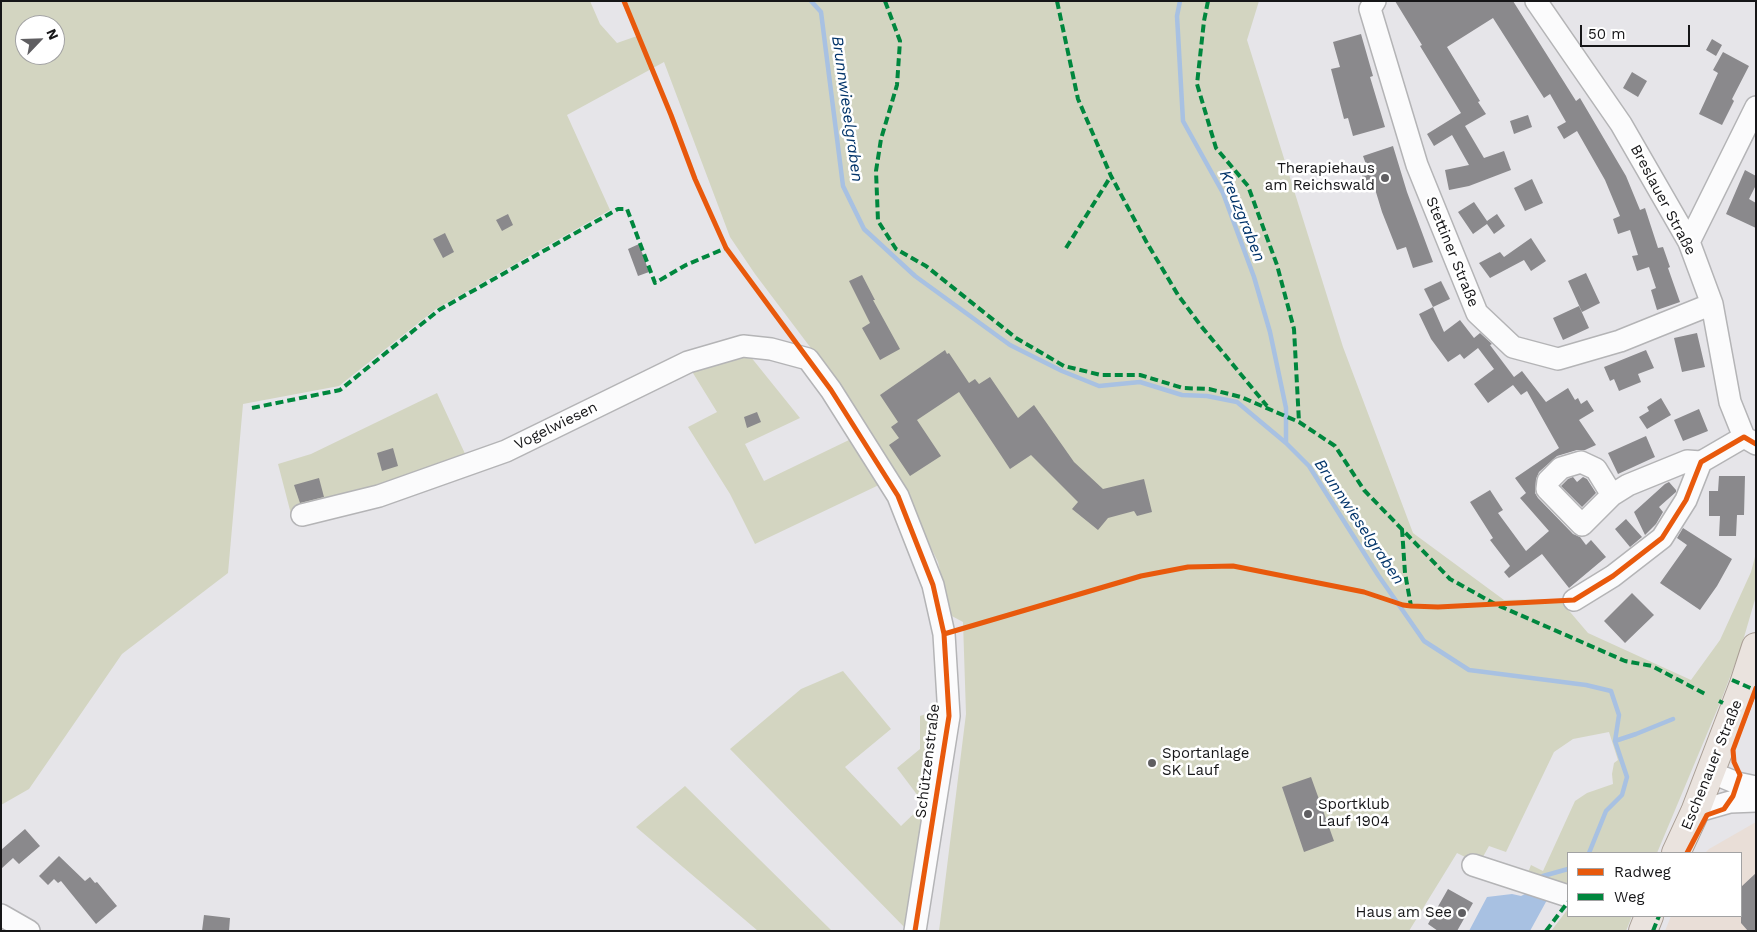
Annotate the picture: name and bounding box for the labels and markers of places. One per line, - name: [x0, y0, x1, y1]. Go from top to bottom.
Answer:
- place label: Therapiehaus am Reichswald: [1265, 160, 1375, 195]
- marker: Therapiehaus am Reichswald: [1379, 172, 1391, 184]
- place label: Sportanlage SK Lauf: [1162, 745, 1249, 780]
- marker: Sportanlage SK Lauf: [1146, 757, 1158, 769]
- place label: Sportklub Lauf 1904: [1318, 796, 1390, 831]
- marker: Sportklub Lauf 1904: [1302, 808, 1314, 820]
- place label: Haus am See: [1355, 904, 1452, 922]
- marker: Haus am See: [1456, 907, 1468, 919]

